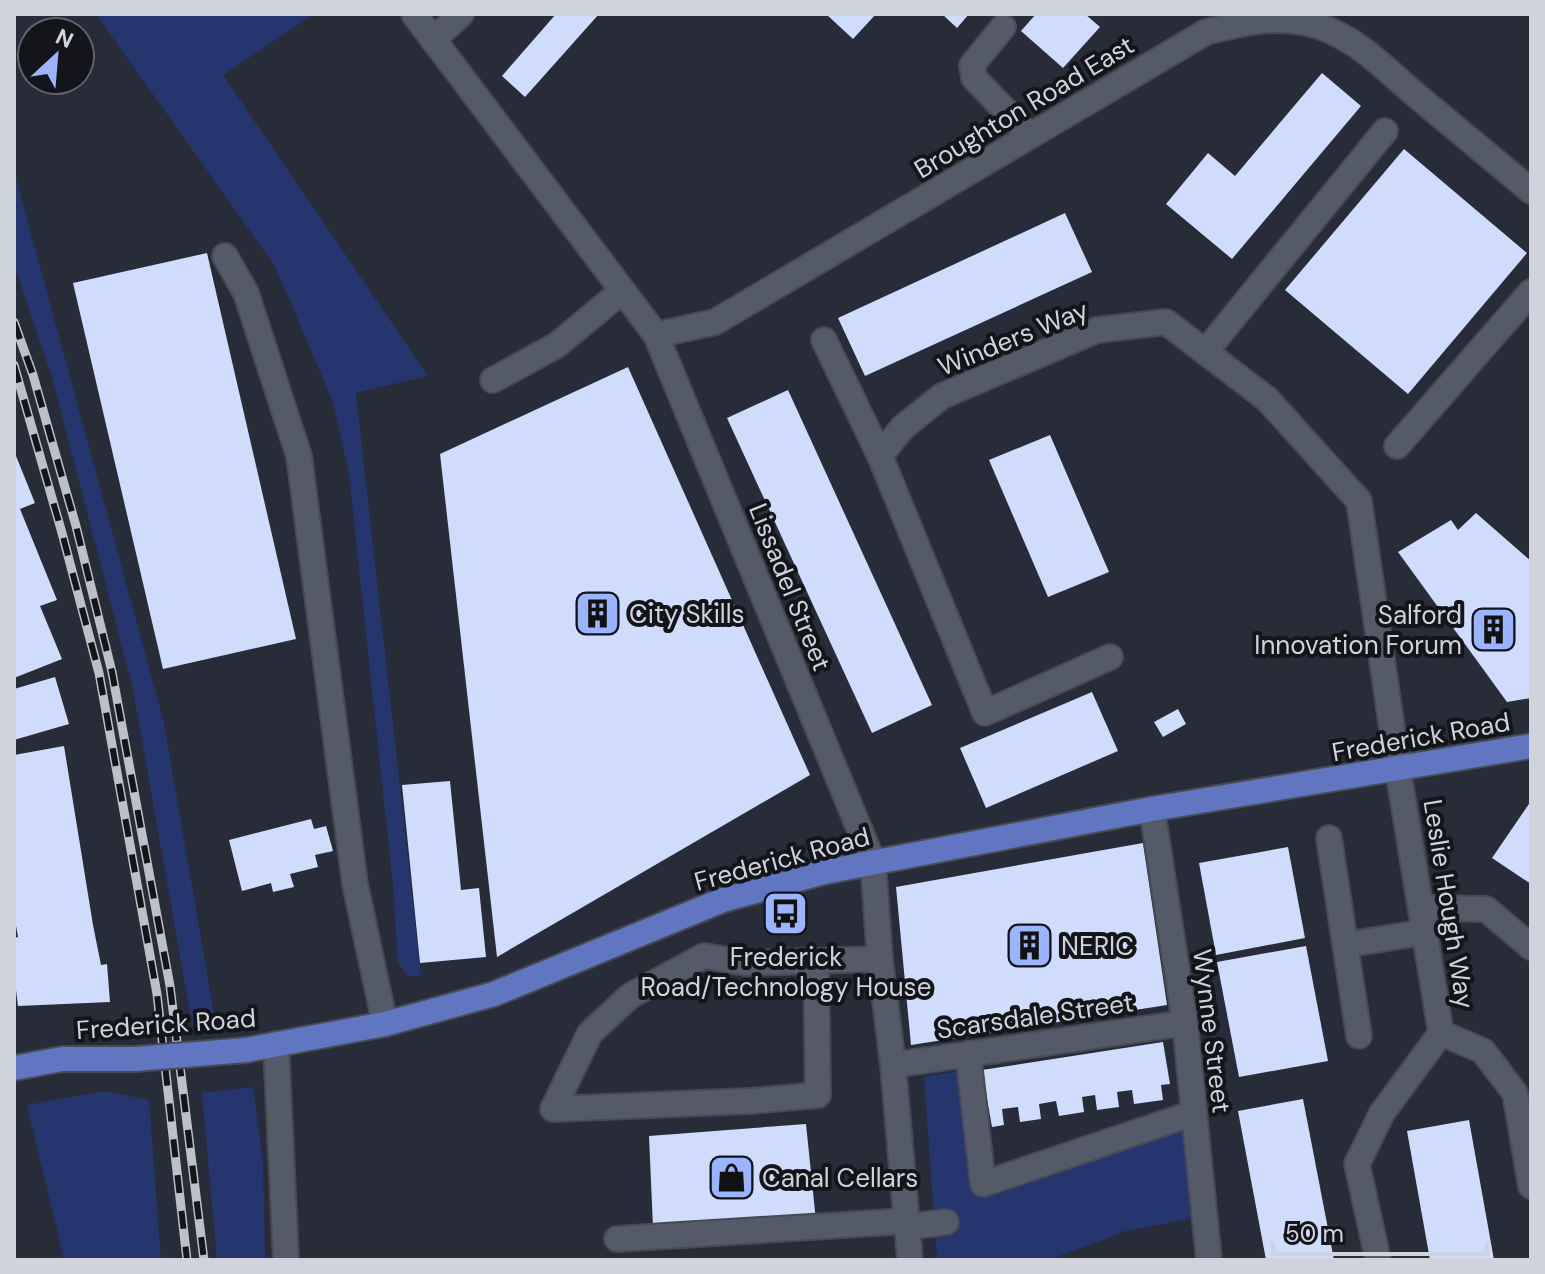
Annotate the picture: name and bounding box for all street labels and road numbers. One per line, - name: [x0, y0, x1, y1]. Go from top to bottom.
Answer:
- street label: Broughton Road East: [908, 28, 1140, 186]
- street label: Winders Way: [933, 292, 1093, 384]
- street label: Lissadel Street: [741, 498, 839, 676]
- street label: Frederick Road: [1329, 705, 1513, 769]
- street label: Leslie Hough Way: [1416, 797, 1482, 1011]
- street label: Frederick Road: [691, 819, 873, 899]
- street label: Wynne Street: [1185, 947, 1239, 1115]
- street label: Scarsdale Street: [934, 985, 1136, 1047]
- street label: Frederick Road: [75, 1001, 257, 1047]

